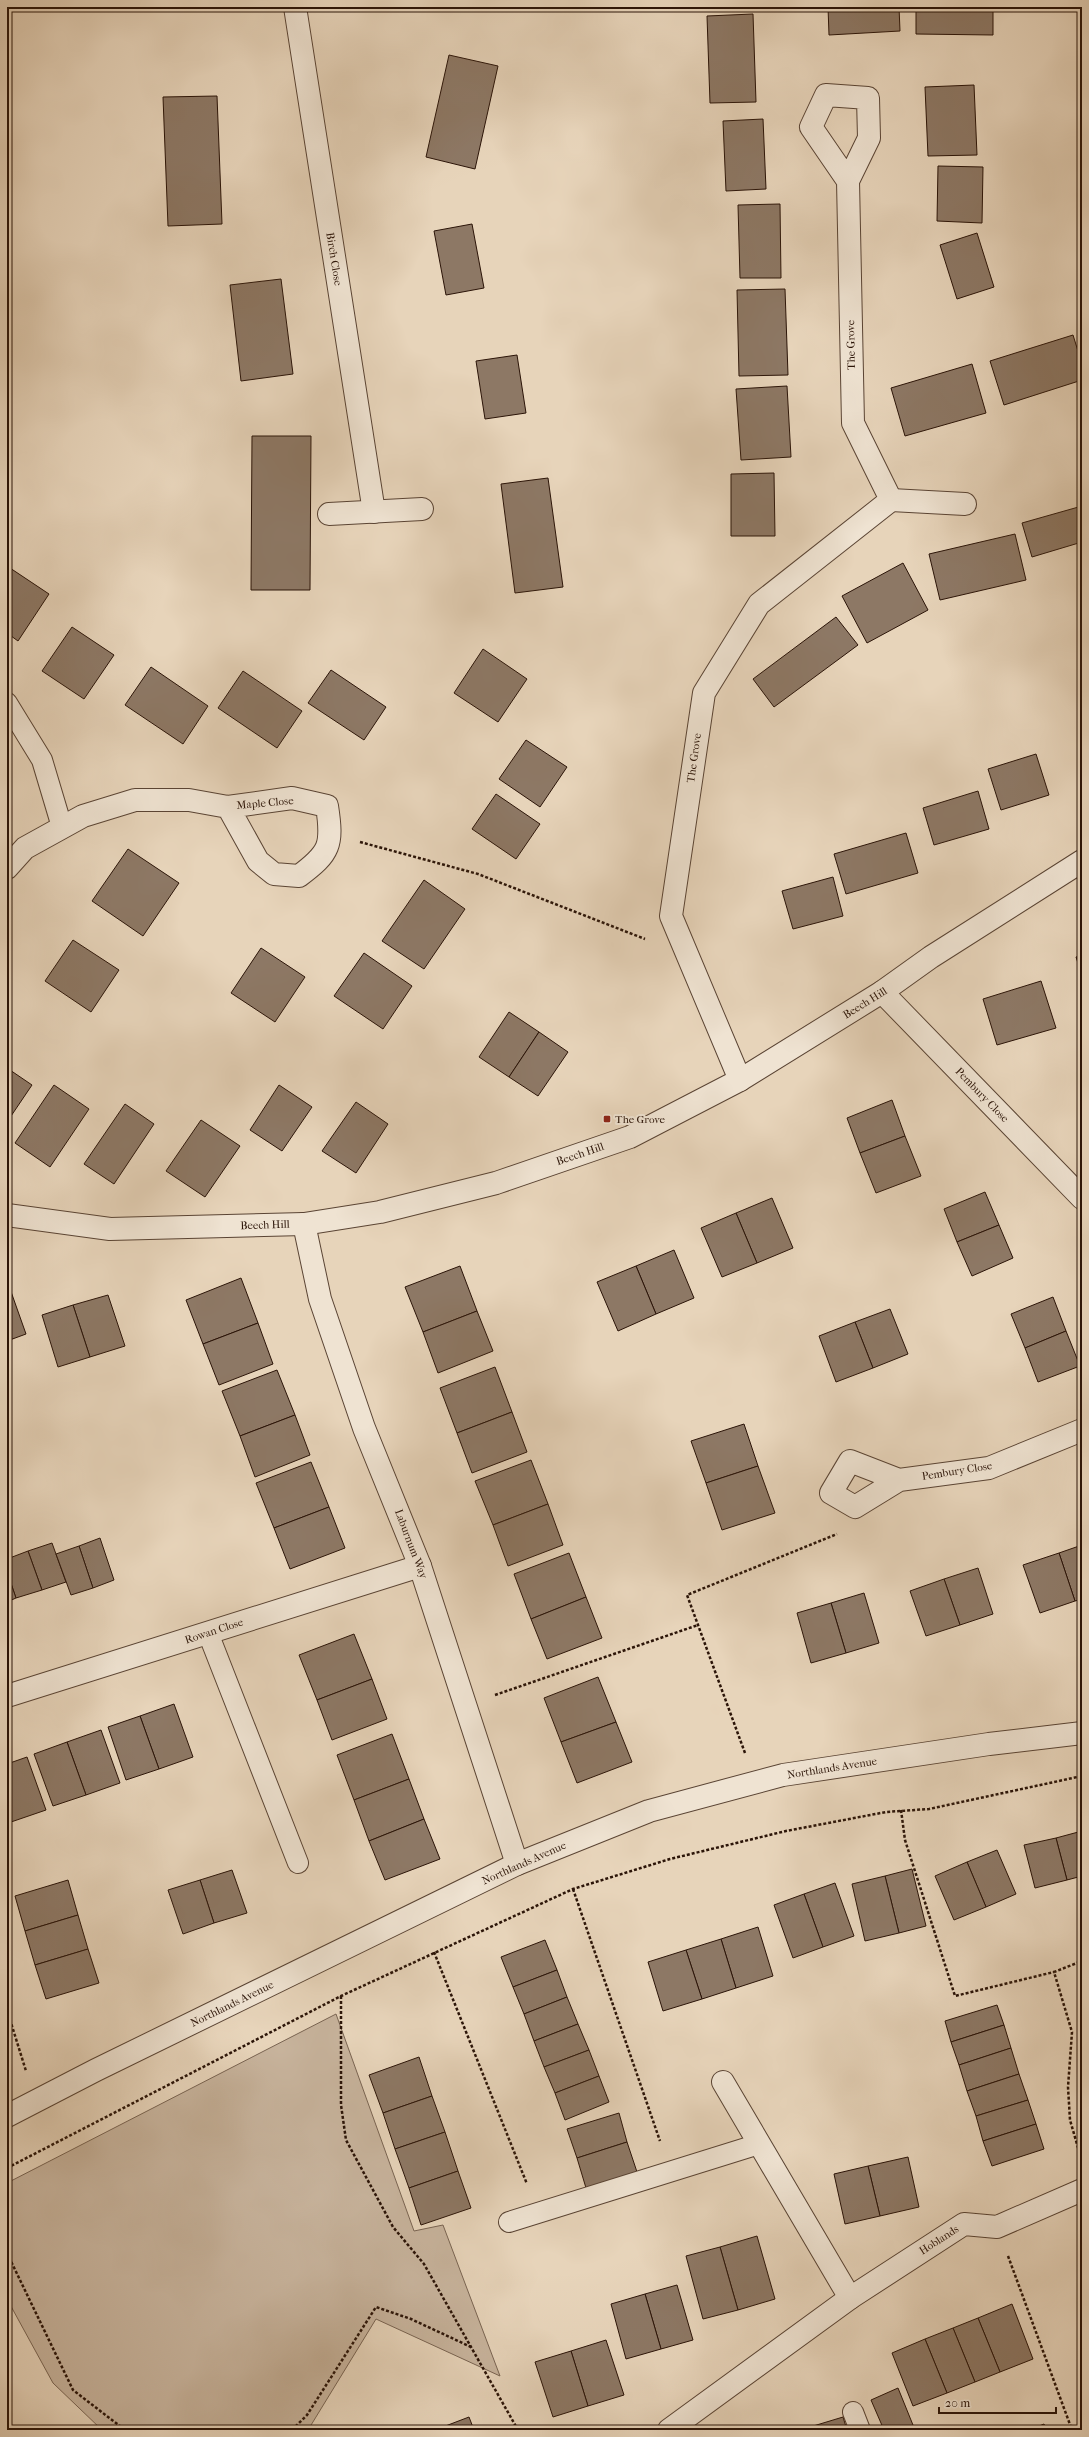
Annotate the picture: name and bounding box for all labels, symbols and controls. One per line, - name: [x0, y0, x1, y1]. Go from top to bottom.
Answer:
- street label: Birch Close: [323, 231, 345, 287]
- street label: The Grove: [844, 319, 858, 370]
- street label: The Grove: [684, 732, 704, 784]
- street label: Maple Close: [236, 794, 295, 812]
- street label: Beech Hill: [841, 984, 889, 1022]
- street label: Pembury Close: [953, 1065, 1012, 1126]
- place label: The Grove: [615, 1113, 666, 1126]
- marker: The Grove: [602, 1114, 612, 1124]
- street label: Beech Hill: [555, 1140, 605, 1168]
- street label: Beech Hill: [240, 1218, 290, 1232]
- street label: Pembury Close: [921, 1459, 994, 1483]
- street label: Laburnum Way: [392, 1508, 431, 1582]
- street label: Rowan Close: [183, 1615, 245, 1647]
- street label: Northlands Avenue: [786, 1754, 878, 1782]
- street label: Northlands Avenue: [480, 1838, 569, 1887]
- street label: Northlands Avenue: [188, 1978, 276, 2030]
- street label: Hoblands: [917, 2222, 961, 2258]
- scale bar: [939, 2389, 1056, 2415]
- text: 20 m: [945, 2396, 970, 2410]

